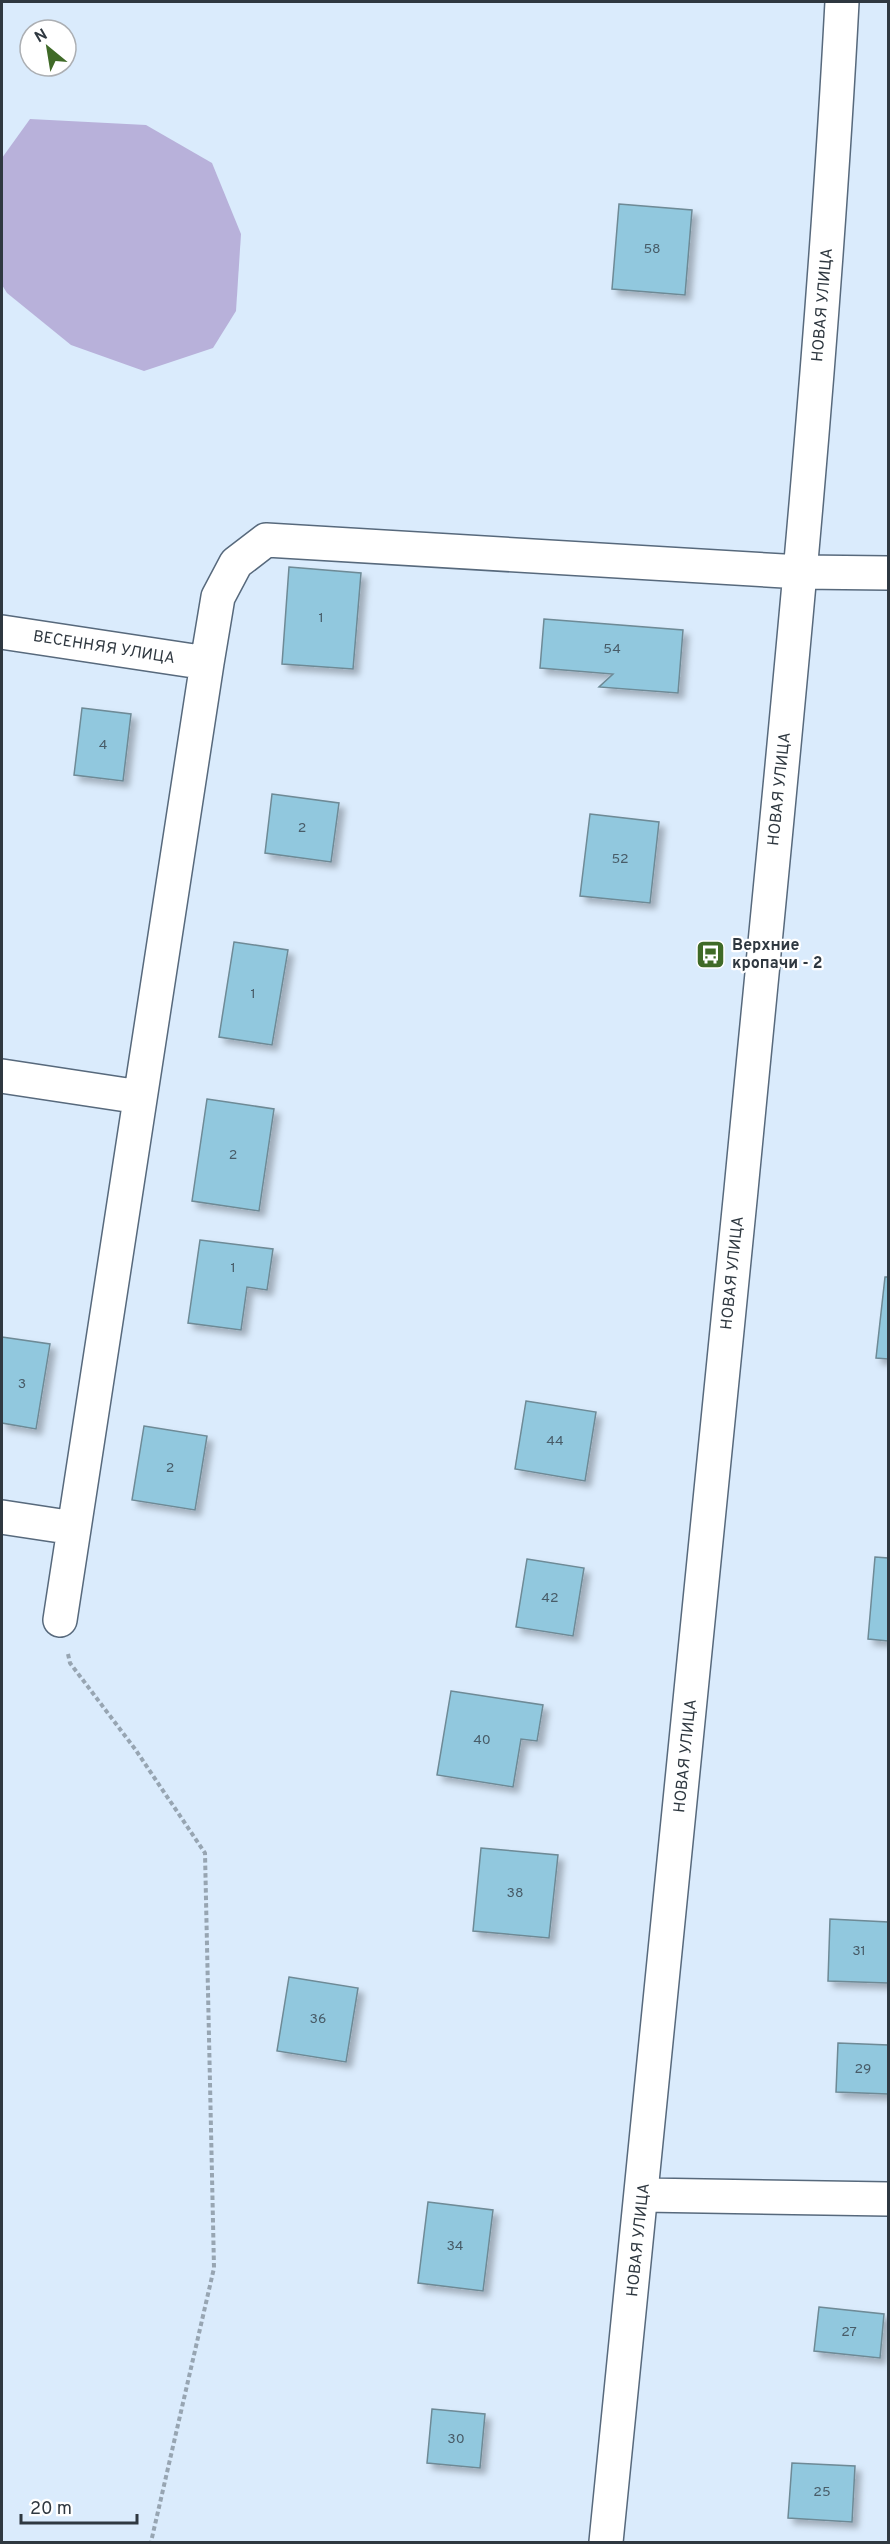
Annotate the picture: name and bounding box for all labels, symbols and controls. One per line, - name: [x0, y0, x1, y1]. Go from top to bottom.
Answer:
- north arrow: [18, 18, 78, 78]
- text: N: [32, 25, 51, 48]
- house number: 58: [643, 241, 661, 258]
- street label: НОВАЯ УЛИЦА: [808, 247, 838, 363]
- house number: 1: [318, 610, 324, 627]
- street label: ВЕСЕННЯЯ УЛИЦА: [31, 627, 177, 669]
- house number: 54: [603, 641, 621, 658]
- street label: НОВАЯ УЛИЦА: [764, 731, 796, 847]
- house number: 4: [99, 737, 107, 754]
- house number: 2: [298, 820, 306, 837]
- house number: 52: [611, 851, 629, 868]
- place label: Верхние кропачи - 2: [732, 936, 823, 974]
- bus stop icon: Верхние кропачи - 2: [695, 939, 727, 971]
- house number: 1: [250, 986, 256, 1003]
- house number: 2: [229, 1147, 237, 1164]
- street label: НОВАЯ УЛИЦА: [717, 1215, 749, 1331]
- house number: 1: [230, 1260, 236, 1277]
- house number: 3: [18, 1376, 26, 1393]
- house number: 44: [546, 1433, 564, 1450]
- house number: 2: [166, 1460, 174, 1477]
- house number: 42: [541, 1590, 559, 1607]
- street label: НОВАЯ УЛИЦА: [670, 1698, 702, 1814]
- house number: 40: [473, 1732, 491, 1749]
- house number: 38: [507, 1885, 523, 1902]
- house number: 31: [852, 1943, 866, 1960]
- house number: 36: [310, 2011, 326, 2028]
- house number: 29: [855, 2061, 871, 2078]
- street label: НОВАЯ УЛИЦА: [623, 2182, 655, 2298]
- house number: 34: [446, 2238, 464, 2255]
- house number: 27: [841, 2324, 857, 2341]
- house number: 30: [447, 2431, 465, 2448]
- house number: 25: [813, 2484, 831, 2501]
- scale bar: [21, 2487, 136, 2525]
- text: 20 m: [30, 2498, 72, 2521]

